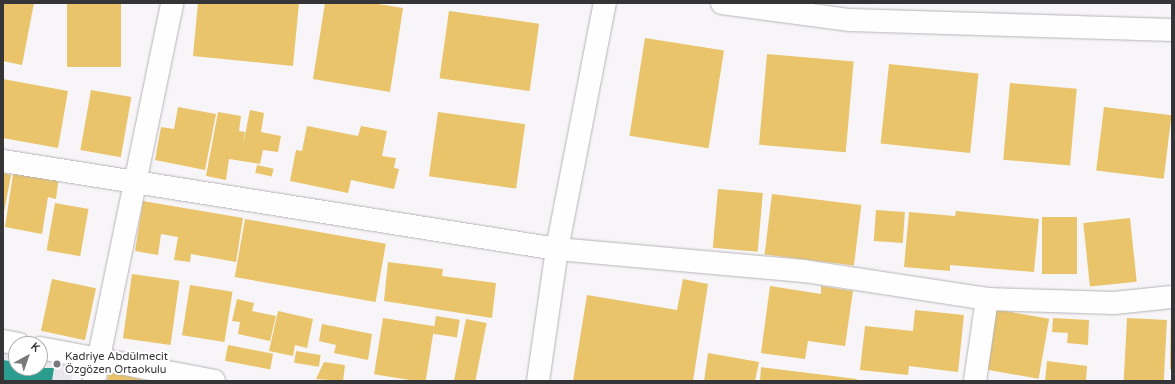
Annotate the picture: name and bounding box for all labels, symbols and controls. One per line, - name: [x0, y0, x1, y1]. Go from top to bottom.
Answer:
- north arrow: [8, 336, 48, 376]
- text: K: [28, 340, 42, 355]
- place label: Kadriye Abdülmecit Özgözen Ortaokulu: [65, 351, 168, 377]
- marker: Kadriye Abdülmecit Özgözen Ortaokulu: [52, 359, 62, 369]

